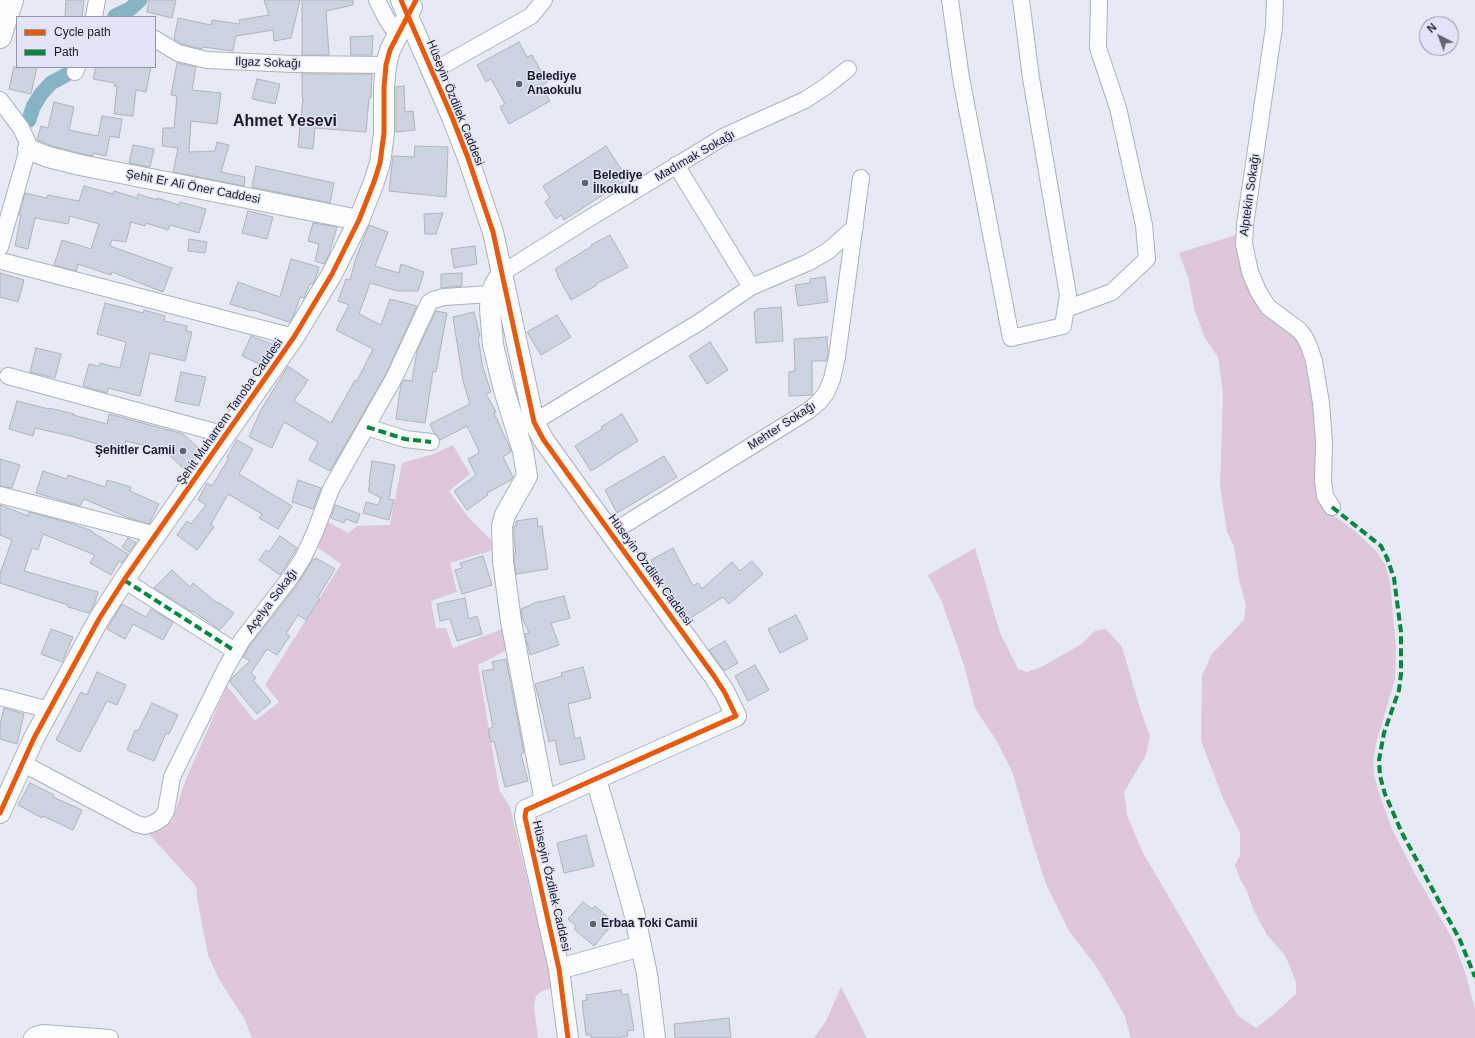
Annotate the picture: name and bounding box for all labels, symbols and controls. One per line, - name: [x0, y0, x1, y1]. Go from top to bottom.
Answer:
- legend: [16, 16, 156, 68]
- north arrow: [1419, 16, 1459, 56]
- text: N: [1425, 21, 1439, 35]
- text: Cycle path: [54, 25, 111, 39]
- street label: Hüseyin Özdilek Caddesi: [423, 38, 487, 168]
- text: Path: [54, 45, 79, 59]
- street label: Ilgaz Sokağı: [235, 55, 301, 71]
- place label: Belediye Anaokulu: [527, 70, 582, 98]
- marker: Belediye Anaokulu: [514, 79, 524, 89]
- district label: Ahmet Yesevi: [233, 112, 337, 132]
- street label: Madımak Sokağı: [652, 127, 738, 185]
- street label: Alptekin Sokağı: [1237, 153, 1263, 237]
- street label: Şehit Er Ali Öner Caddesi: [125, 167, 261, 207]
- place label: Belediye İlkokulu: [593, 169, 642, 197]
- marker: Belediye İlkokulu: [580, 178, 590, 188]
- street label: Şehit Muharrem Tanoba Caddesi: [174, 336, 286, 488]
- street label: Mehter Sokağı: [745, 399, 819, 453]
- place label: Şehitler Camii: [95, 444, 175, 458]
- marker: Şehitler Camii: [178, 446, 188, 456]
- street label: Hüseyin Özdilek Caddesi: [605, 512, 695, 628]
- street label: Açelya Sokağı: [243, 566, 301, 636]
- street label: Hüseyin Özdilek Caddesi: [529, 819, 573, 953]
- place label: Erbaa Toki Camii: [601, 917, 697, 931]
- marker: Erbaa Toki Camii: [588, 919, 598, 929]

